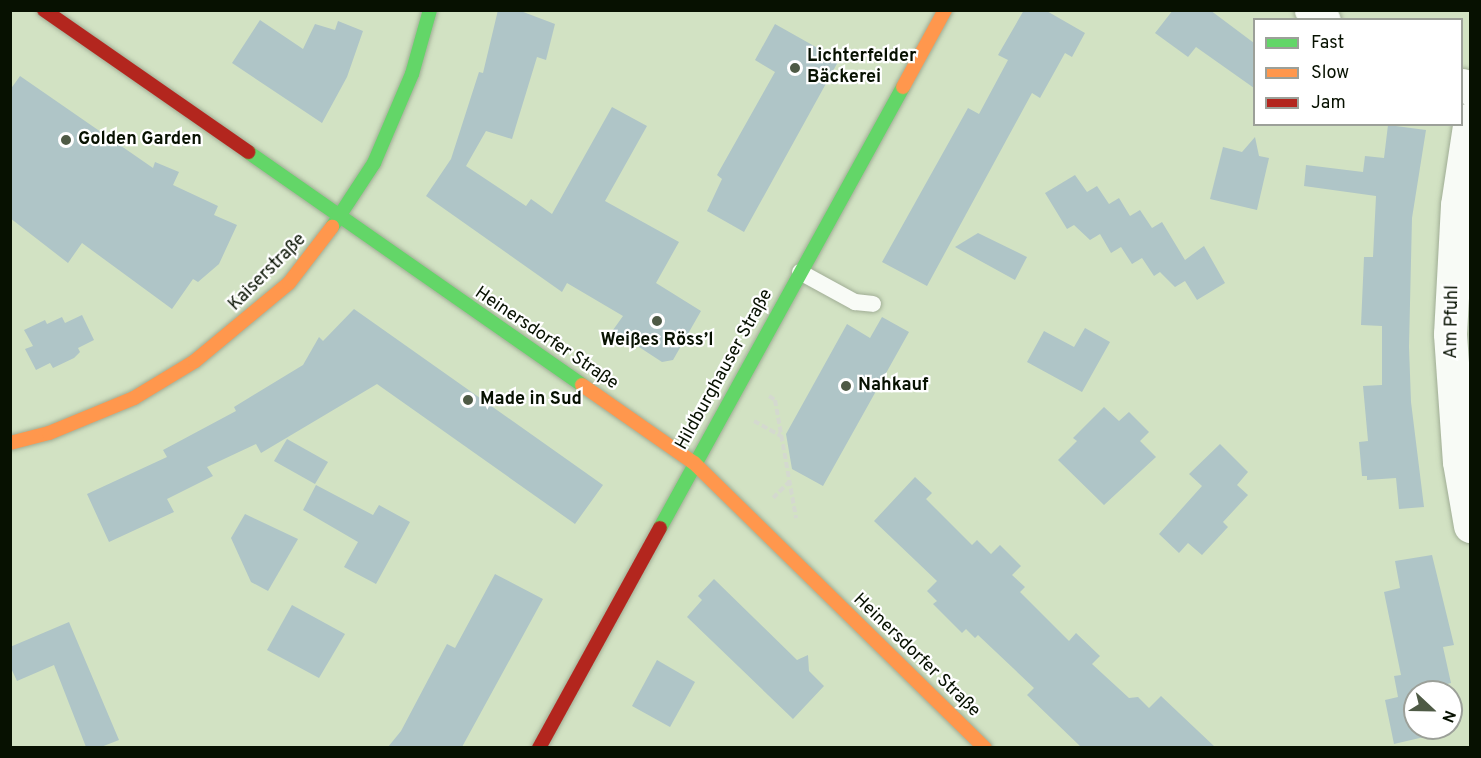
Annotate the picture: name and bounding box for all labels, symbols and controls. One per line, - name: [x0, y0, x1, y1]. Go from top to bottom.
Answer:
- legend: [1253, 18, 1463, 126]
- text: Fast: [1311, 32, 1344, 55]
- place label: Lichterfelder Bäckerei: [807, 47, 917, 90]
- marker: Lichterfelder Bäckerei: [788, 61, 802, 75]
- text: Slow: [1311, 62, 1349, 85]
- text: Jam: [1311, 92, 1346, 115]
- place label: Golden Garden: [78, 129, 202, 151]
- marker: Golden Garden: [59, 133, 73, 147]
- street label: Kaiserstraße: [225, 230, 311, 316]
- street label: Heinersdorfer Straße: [470, 283, 622, 395]
- street label: Am Pfuhl: [1442, 285, 1464, 359]
- street label: Hildburghauser Straße: [672, 286, 778, 454]
- marker: Weißes Röss’l: [650, 314, 664, 328]
- place label: Weißes Röss’l: [601, 330, 713, 352]
- place label: Nahkauf: [858, 375, 929, 397]
- marker: Nahkauf: [839, 379, 853, 393]
- place label: Made in Sud: [480, 389, 582, 411]
- marker: Made in Sud: [461, 393, 475, 407]
- street label: Heinersdorfer Straße: [848, 590, 984, 722]
- north arrow: [1403, 680, 1463, 740]
- text: N: [1436, 707, 1459, 725]

